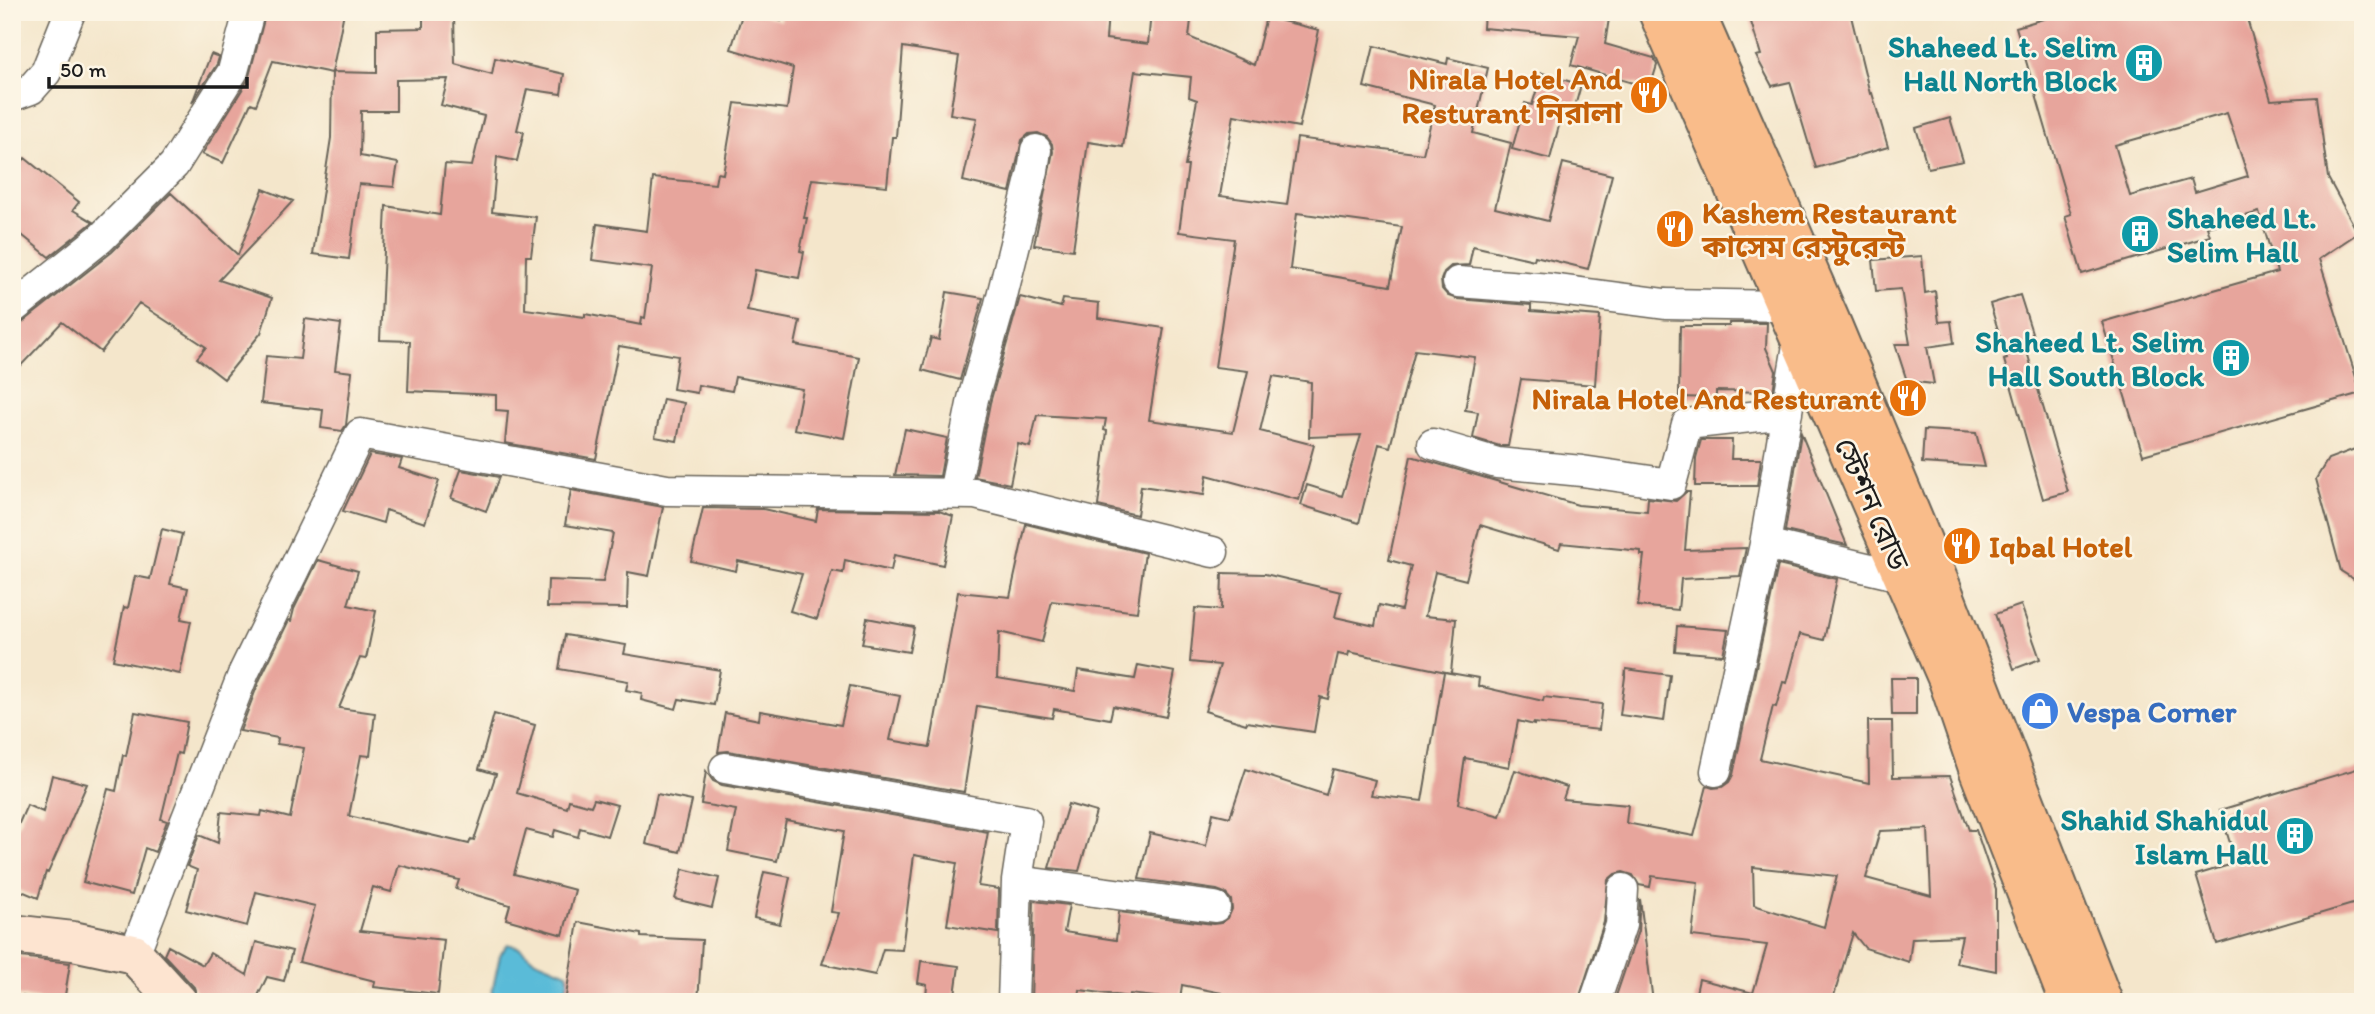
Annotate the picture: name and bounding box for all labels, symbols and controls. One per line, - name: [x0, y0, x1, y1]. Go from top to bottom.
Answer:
- place label: Shaheed Lt. Selim Hall North Block: [1888, 28, 2118, 99]
- building icon: Shaheed Lt. Selim Hall North Block: [2123, 42, 2165, 84]
- scale bar: [49, 46, 247, 90]
- text: 50 m: [60, 57, 107, 82]
- place label: Nirala Hotel And Resturant নিরালা: [1402, 60, 1623, 131]
- restaurant icon: Nirala Hotel And Resturant নিরালা: [1628, 74, 1670, 116]
- place label: Kashem Restaurant কাসেম রেস্টুরেন্ট: [1701, 194, 1957, 265]
- place label: Shaheed Lt. Selim Hall: [2167, 199, 2317, 270]
- restaurant icon: Kashem Restaurant কাসেম রেস্টুরেন্ট: [1654, 208, 1696, 250]
- building icon: Shaheed Lt. Selim Hall: [2119, 213, 2161, 255]
- place label: Shaheed Lt. Selim Hall South Block: [1975, 323, 2205, 394]
- building icon: Shaheed Lt. Selim Hall South Block: [2210, 337, 2252, 379]
- restaurant icon: Nirala Hotel And Resturant: [1887, 377, 1929, 419]
- place label: Nirala Hotel And Resturant: [1532, 380, 1882, 417]
- street label: স্টেশন রোড: [1826, 432, 1918, 577]
- restaurant icon: Iqbal Hotel: [1941, 525, 1983, 567]
- place label: Iqbal Hotel: [1989, 528, 2133, 565]
- shop icon: Vespa Corner: [2019, 690, 2061, 732]
- place label: Vespa Corner: [2067, 693, 2237, 730]
- place label: Shahid Shahidul Islam Hall: [2061, 801, 2269, 872]
- building icon: Shahid Shahidul Islam Hall: [2274, 815, 2316, 857]

